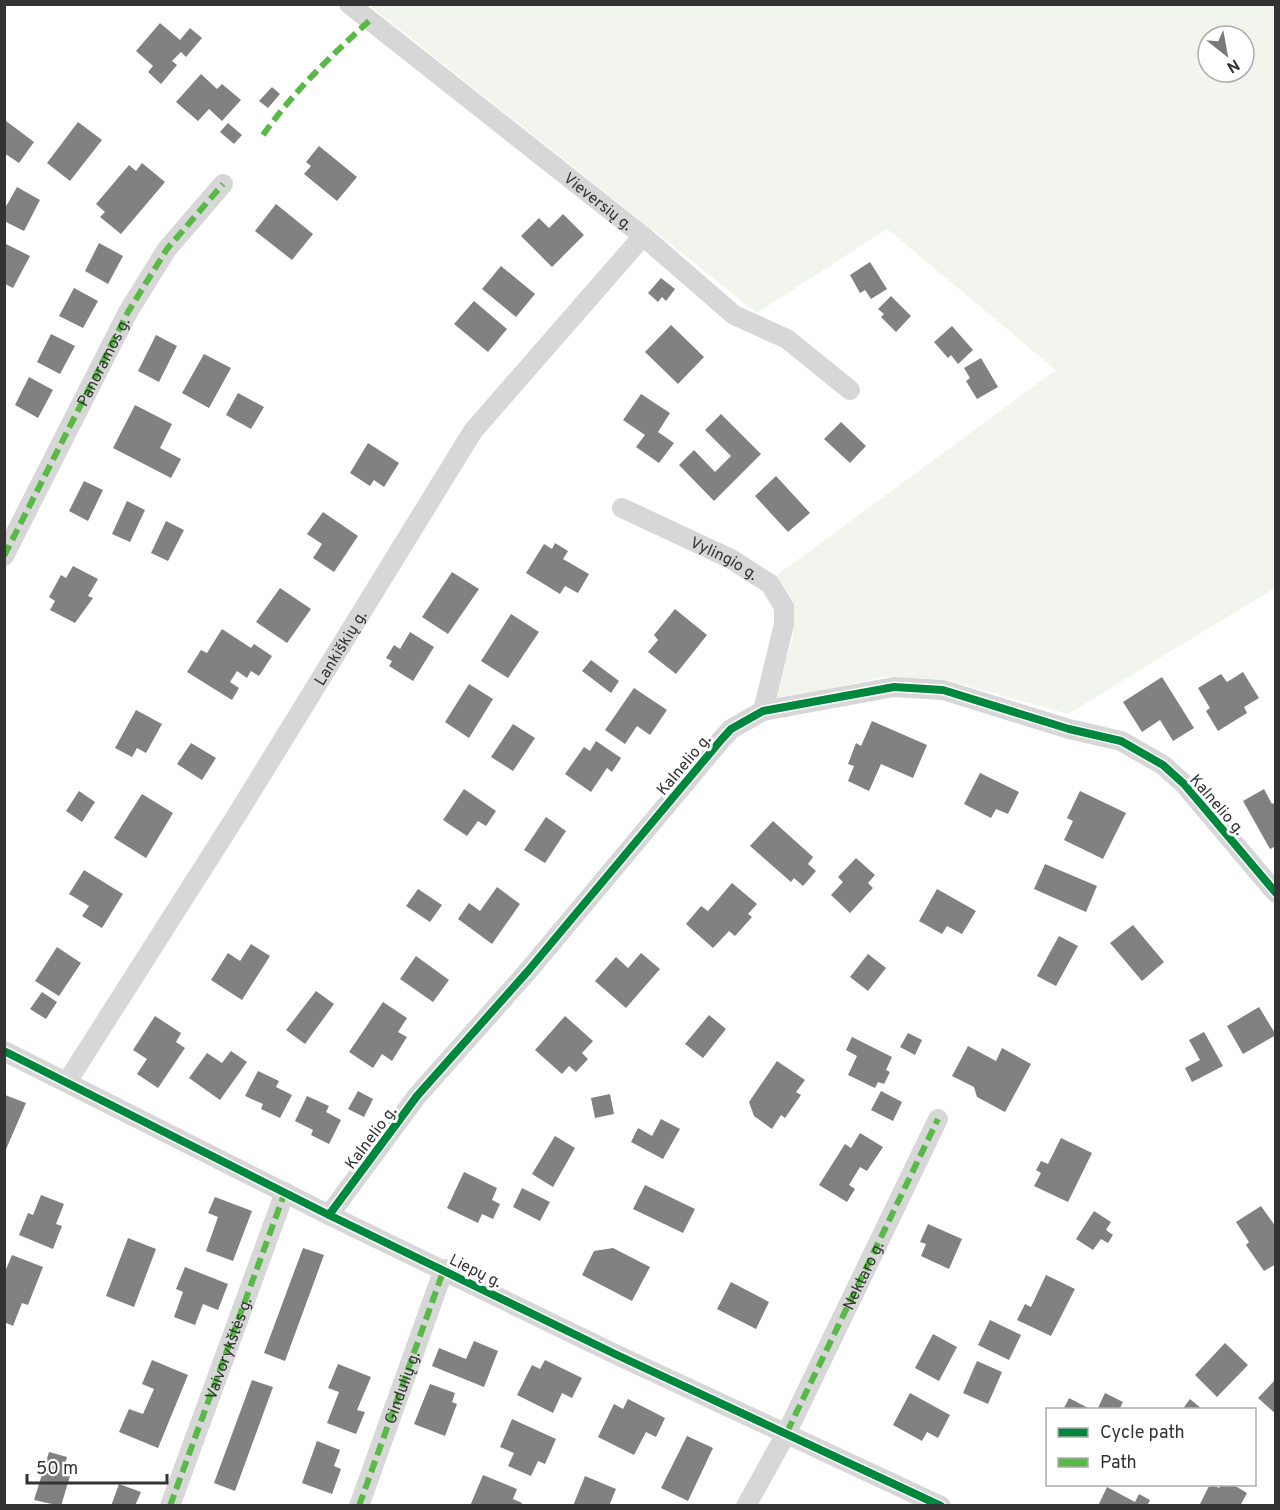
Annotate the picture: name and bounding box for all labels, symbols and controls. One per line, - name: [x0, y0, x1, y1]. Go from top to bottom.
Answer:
- north arrow: [1196, 24, 1256, 84]
- text: N: [1223, 54, 1243, 77]
- street label: Vieversių g.: [559, 169, 636, 236]
- street label: Panoramos g.: [74, 315, 136, 411]
- street label: Vylingio g.: [687, 533, 761, 586]
- street label: Lankiškių g.: [311, 607, 372, 690]
- street label: Kalnelio g.: [653, 730, 716, 800]
- street label: Kalnelio g.: [1185, 771, 1248, 840]
- street label: Kalnelio g.: [341, 1103, 402, 1174]
- street label: Nektaro g.: [839, 1239, 889, 1314]
- street label: Liepų g.: [446, 1251, 505, 1293]
- street label: Vaivorykštės g.: [202, 1295, 258, 1403]
- street label: Gindulių g.: [381, 1349, 426, 1427]
- legend: [1046, 1408, 1256, 1486]
- text: Cycle path: [1100, 1422, 1185, 1445]
- scale bar: [27, 1447, 166, 1485]
- text: Path: [1100, 1452, 1137, 1475]
- text: 50 m: [36, 1458, 78, 1481]

